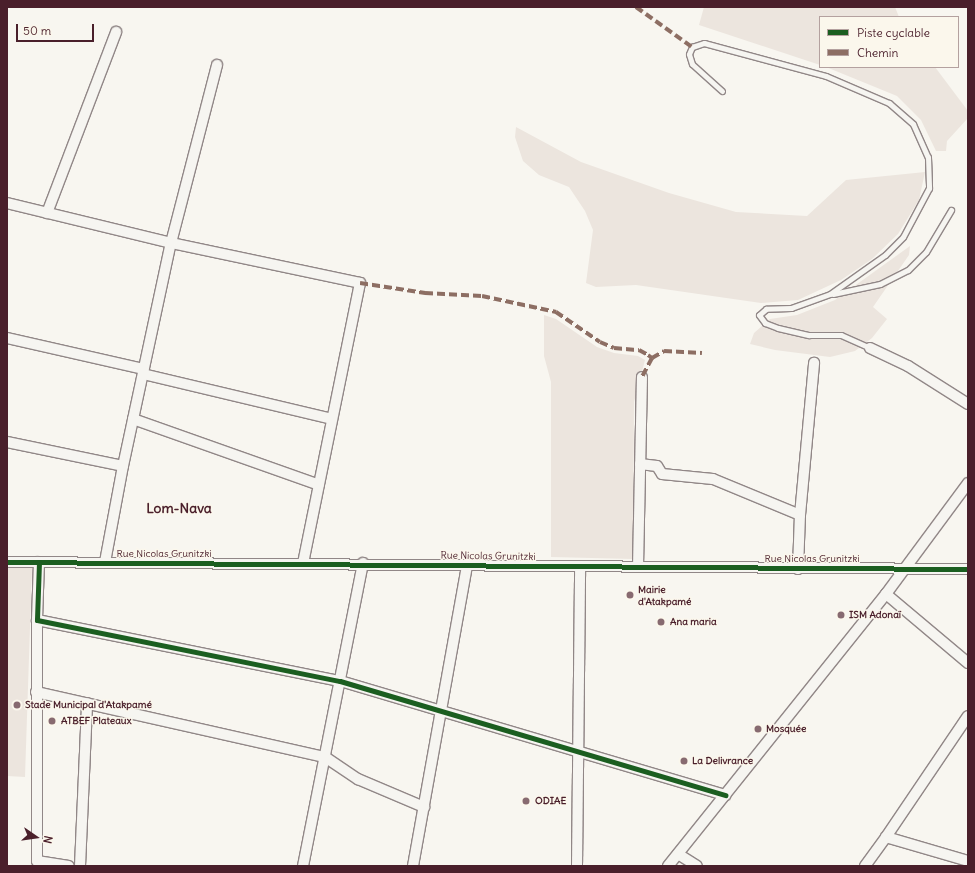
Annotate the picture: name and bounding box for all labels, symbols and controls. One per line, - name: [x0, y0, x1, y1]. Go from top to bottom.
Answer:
- scale bar: [18, 16, 96, 42]
- legend: [819, 16, 959, 68]
- text: 50 m: [23, 23, 51, 38]
- text: Piste cyclable: [857, 25, 930, 40]
- text: Chemin: [857, 45, 898, 60]
- district label: Lom-Nava: [146, 500, 212, 516]
- street label: Rue Nicolas Grunitzki: [116, 548, 212, 560]
- street label: Rue Nicolas Grunitzki: [440, 549, 536, 563]
- street label: Rue Nicolas Grunitzki: [764, 553, 860, 565]
- place label: Mairie d'Atakpamé: [638, 583, 691, 606]
- marker: Mairie d'Atakpamé: [625, 590, 635, 600]
- place label: ISM Adonaï: [849, 609, 901, 621]
- marker: ISM Adonaï: [836, 610, 846, 620]
- marker: Ana maria: [655, 616, 667, 628]
- place label: Ana maria: [670, 616, 717, 628]
- place label: Stade Municipal d'Atakpamé: [25, 699, 152, 711]
- marker: Stade Municipal d'Atakpamé: [12, 700, 22, 710]
- marker: ATBEF Plateaux: [46, 715, 58, 727]
- place label: ATBEF Plateaux: [61, 715, 132, 727]
- place label: Mosquée: [766, 723, 806, 735]
- marker: Mosquée: [753, 724, 763, 734]
- place label: La Delivrance: [692, 755, 753, 767]
- marker: La Delivrance: [679, 756, 689, 766]
- marker: ODIAE: [520, 795, 532, 807]
- place label: ODIAE: [535, 795, 566, 807]
- north arrow: [16, 817, 56, 857]
- text: N: [40, 834, 55, 845]

